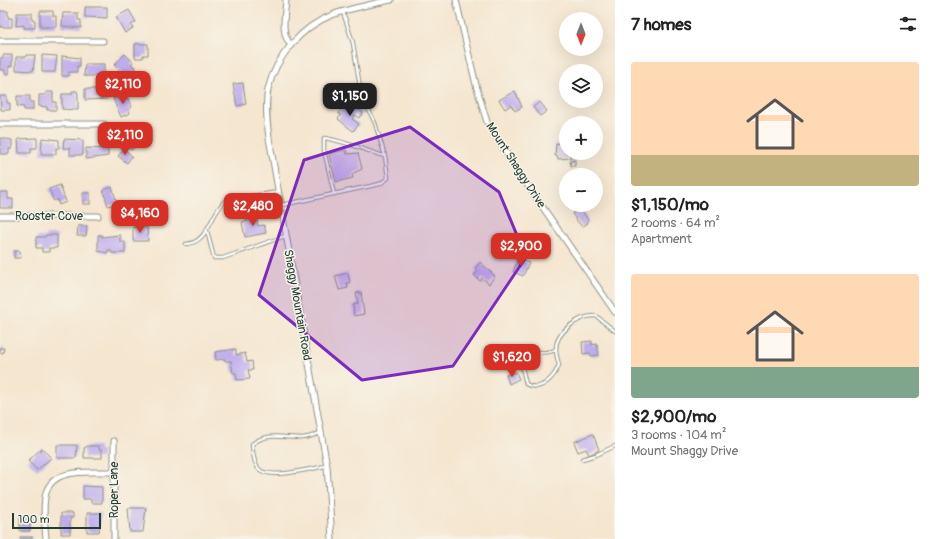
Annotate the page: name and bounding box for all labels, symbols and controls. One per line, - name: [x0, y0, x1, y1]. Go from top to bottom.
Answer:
- north arrow: [559, 12, 603, 56]
- map controls: [559, 12, 603, 212]
- icon: filters: [897, 13, 919, 35]
- text: 7 homes: [631, 14, 691, 35]
- button: layers: [559, 64, 603, 108]
- pin: $2,110: [90, 71, 156, 105]
- text: $2,110: [105, 76, 141, 92]
- pin: $1,150: [317, 83, 383, 117]
- text: $1,150: [332, 88, 368, 104]
- icon: home: [739, 88, 811, 160]
- button: +: [559, 116, 603, 160]
- street label: Mount Shaggy Drive: [482, 120, 549, 211]
- pin: $2,110: [92, 122, 158, 156]
- text: $2,110: [107, 127, 143, 143]
- button: −: [559, 168, 603, 212]
- pin: $2,480: [220, 193, 286, 227]
- text: $1,150/mo: [631, 194, 709, 215]
- text: $2,480: [233, 198, 273, 214]
- pin: $4,160: [107, 200, 173, 234]
- text: $4,160: [120, 205, 160, 221]
- street label: Rooster Cove: [15, 209, 83, 224]
- text: 2 rooms · 64 m²: [631, 215, 720, 231]
- text: Apartment: [631, 231, 692, 247]
- pin: $2,900: [488, 233, 554, 267]
- text: $2,900: [500, 238, 542, 254]
- street label: Shaggy Mountain Road: [280, 248, 315, 362]
- icon: home: [739, 300, 811, 372]
- pin: $1,620: [479, 344, 545, 378]
- text: $1,620: [492, 349, 532, 365]
- text: $2,900/mo: [631, 406, 716, 427]
- text: 3 rooms · 104 m²: [631, 427, 726, 443]
- text: Mount Shaggy Drive: [631, 443, 738, 459]
- street label: Roper Lane: [107, 462, 122, 518]
- scale bar: [12, 511, 101, 530]
- text: 100 m: [18, 513, 49, 526]

